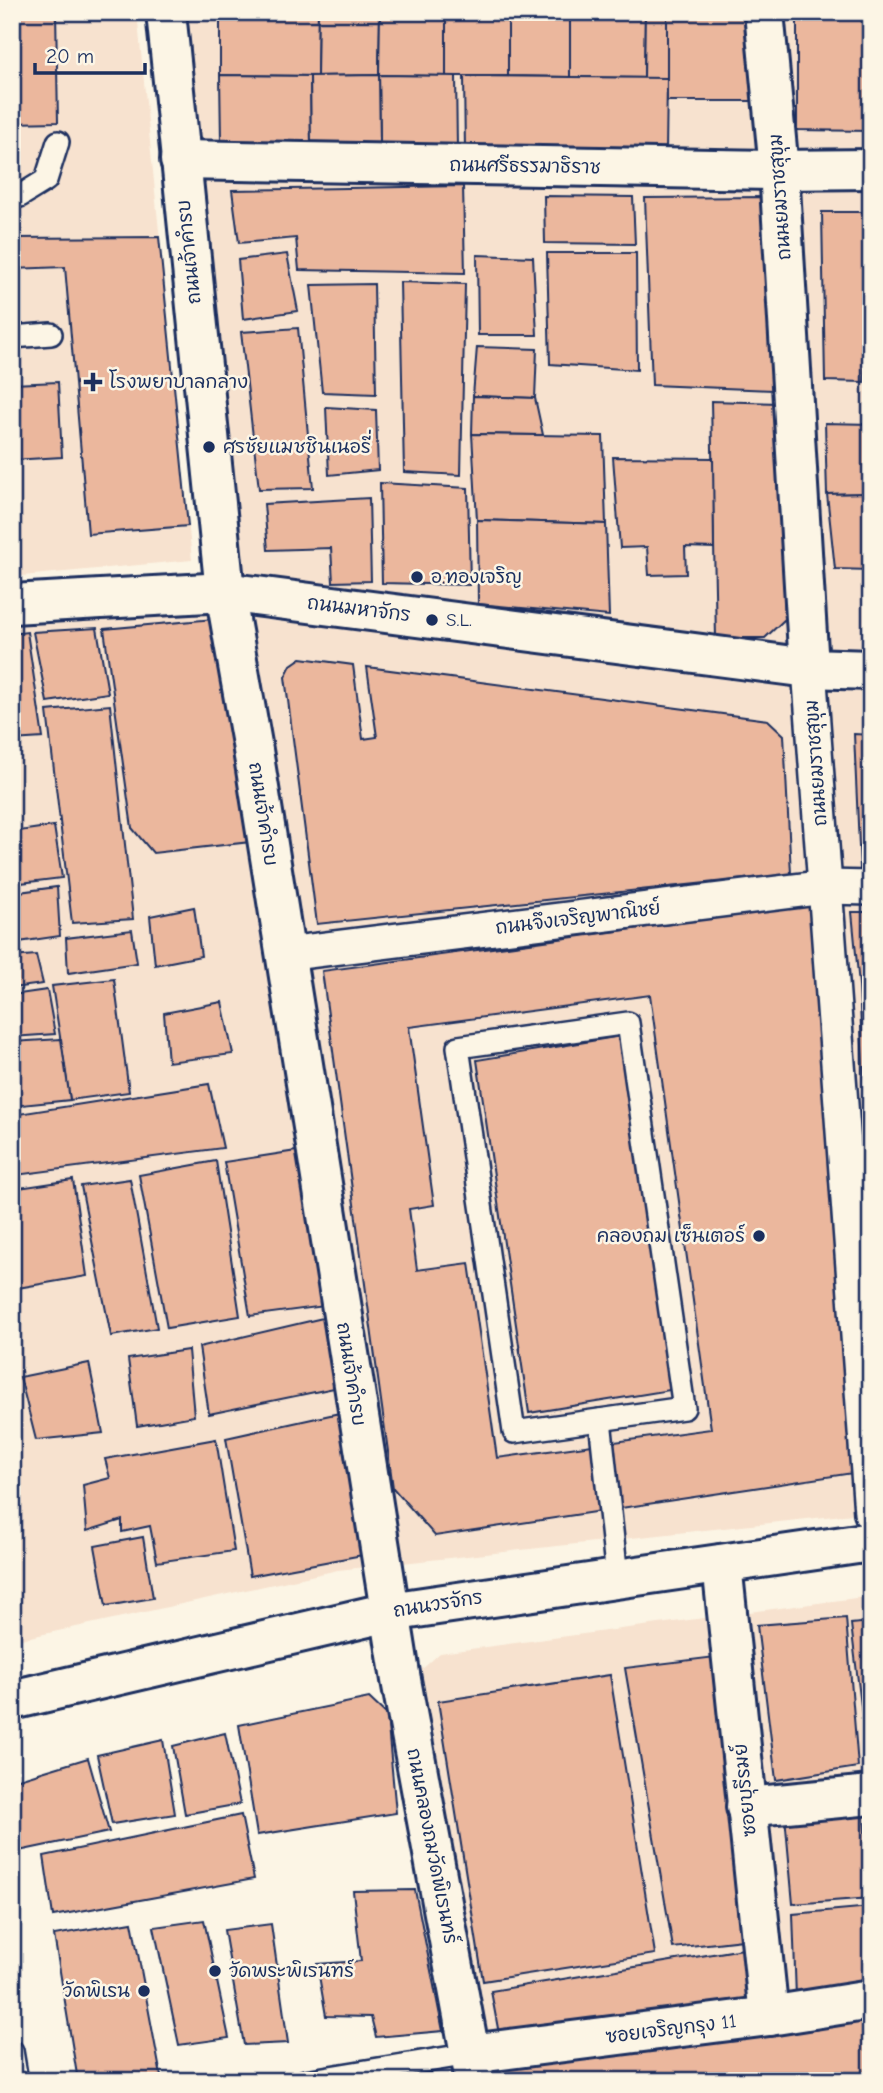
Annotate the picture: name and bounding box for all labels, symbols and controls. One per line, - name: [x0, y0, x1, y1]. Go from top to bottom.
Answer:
- scale bar: [35, 32, 145, 76]
- text: 20 m: [46, 44, 94, 68]
- street label: ถนนยมราชสุขุม: [765, 133, 798, 261]
- street label: ถนนศรีธรรมาธิราช: [449, 153, 601, 178]
- street label: ถนนเจ้าคำรบ: [172, 199, 205, 305]
- place label: โรงพยาบาลกลาง: [109, 369, 248, 393]
- marker: โรงพยาบาลกลาง: [83, 372, 103, 392]
- place label: ศรชัยแมชชินเนอรี่: [223, 429, 371, 458]
- marker: ศรชัยแมชชินเนอรี่: [201, 439, 217, 455]
- place label: อ.ทองเจริญ: [431, 566, 522, 588]
- marker: อ.ทองเจริญ: [409, 569, 425, 585]
- street label: ถนนมหาจักร: [306, 592, 412, 626]
- place label: S.L.: [446, 609, 472, 631]
- marker: S.L.: [424, 612, 440, 628]
- street label: ถนนยมราชสุขุม: [801, 699, 834, 827]
- street label: ถนนเจ้าคำรบ: [244, 760, 283, 867]
- street label: ถนนจึงเจริญพาณิชย์: [494, 895, 662, 939]
- place label: คลองถม เซ็นเตอร์: [597, 1223, 746, 1247]
- marker: คลองถม เซ็นเตอร์: [751, 1228, 767, 1244]
- street label: ถนนเจ้าคำรบ: [332, 1320, 371, 1427]
- street label: ถนนวรจักร: [392, 1586, 484, 1622]
- street label: ซอยบุรีรมย์: [727, 1742, 764, 1838]
- street label: ถนนคลองถมวัดพิเรนทร์: [402, 1746, 464, 1946]
- place label: วัดพระพิเรนทร์: [229, 1958, 355, 1982]
- marker: วัดพระพิเรนทร์: [207, 1963, 223, 1979]
- place label: วัดพิเรน: [63, 1980, 130, 2002]
- marker: วัดพิเรน: [136, 1983, 152, 1999]
- street label: ซอยเจริญกรุง 11: [604, 2010, 738, 2051]

